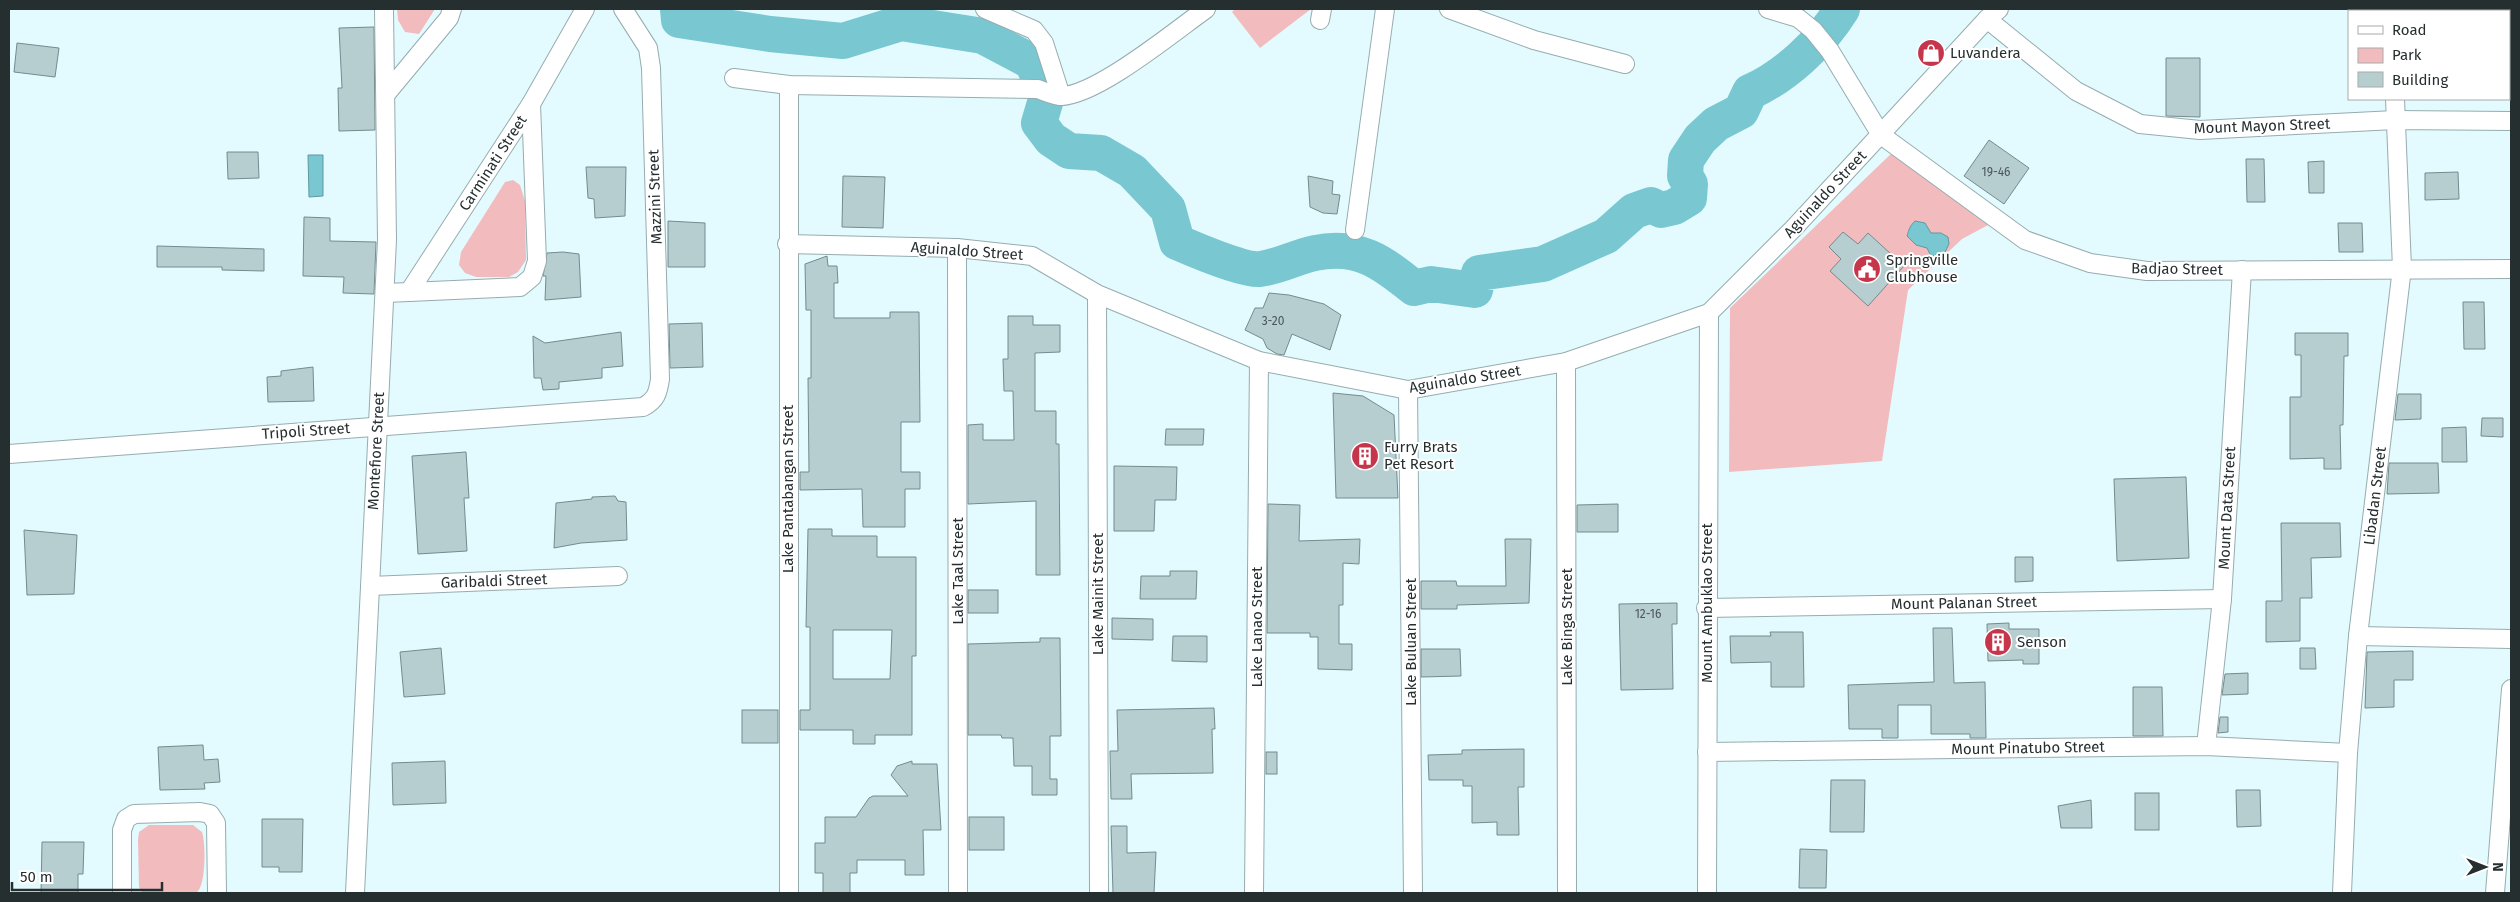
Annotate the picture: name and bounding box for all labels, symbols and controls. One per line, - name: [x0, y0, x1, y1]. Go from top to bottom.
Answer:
- legend: [2348, 10, 2510, 100]
- text: Road: [2392, 21, 2427, 39]
- shop icon: Luvandera: [1916, 38, 1946, 68]
- place label: Luvandera: [1950, 44, 2021, 62]
- text: Park: [2392, 46, 2422, 64]
- text: Building: [2392, 71, 2448, 89]
- street label: Carminati Street: [455, 111, 531, 214]
- street label: Mount Mayon Street: [2193, 115, 2331, 137]
- street label: Aguinaldo Street: [1780, 146, 1870, 241]
- street label: Mazzini Street: [644, 149, 666, 245]
- house number: 19-46: [1982, 165, 2011, 179]
- street label: Aguinaldo Street: [910, 238, 1024, 264]
- place label: Springville Clubhouse: [1886, 251, 1958, 286]
- public building icon: Springville Clubhouse: [1852, 254, 1882, 284]
- street label: Badjao Street: [2131, 259, 2224, 279]
- house number: 3-20: [1262, 314, 1285, 328]
- street label: Aguinaldo Street: [1408, 361, 1523, 397]
- street label: Montefiore Street: [364, 391, 388, 510]
- street label: Lake Pantabangan Street: [779, 404, 797, 573]
- street label: Tripoli Street: [261, 419, 351, 443]
- place label: Furry Brats Pet Resort: [1384, 438, 1457, 473]
- building icon: Furry Brats Pet Resort: [1350, 441, 1380, 471]
- street label: Mount Data Street: [2215, 445, 2239, 570]
- street label: Libadan Street: [2360, 445, 2390, 546]
- street label: Lake Taal Street: [949, 517, 967, 625]
- street label: Mount Ambuklao Street: [1698, 522, 1716, 683]
- street label: Lake Mainit Street: [1089, 532, 1107, 655]
- street label: Lake Lanao Street: [1248, 566, 1266, 688]
- street label: Lake Binga Street: [1558, 568, 1576, 686]
- street label: Garibaldi Street: [440, 570, 548, 592]
- street label: Lake Buluan Street: [1402, 578, 1420, 706]
- street label: Mount Palanan Street: [1891, 593, 2038, 613]
- house number: 12-16: [1635, 607, 1661, 621]
- building icon: Senson: [1983, 627, 2013, 657]
- place label: Senson: [2017, 633, 2067, 651]
- street label: Mount Pinatubo Street: [1951, 738, 2106, 758]
- north arrow: [2460, 842, 2510, 892]
- scale bar: [12, 860, 162, 892]
- text: N: [2489, 862, 2506, 872]
- text: 50 m: [20, 868, 53, 886]

